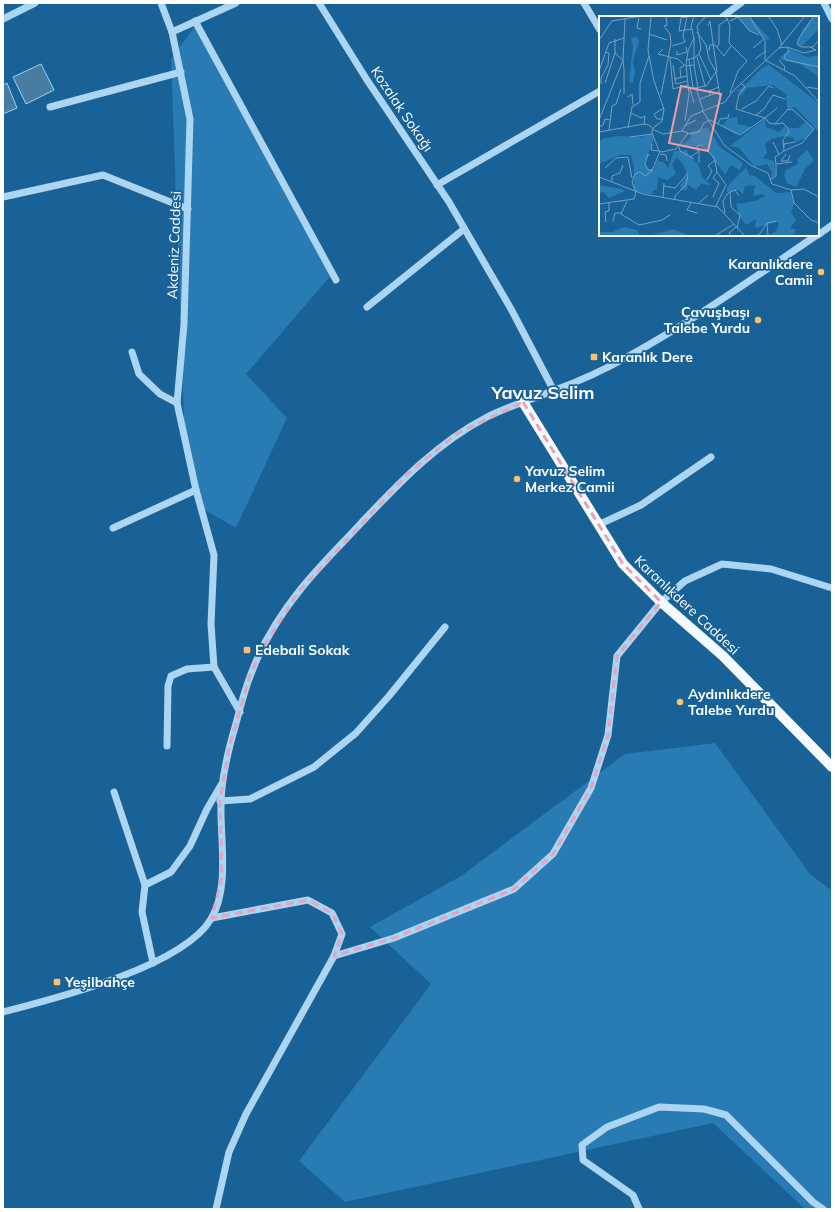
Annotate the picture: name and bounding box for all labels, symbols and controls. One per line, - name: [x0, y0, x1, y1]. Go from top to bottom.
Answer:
- inset map: [599, 16, 819, 236]
- street label: Kozalak Sokağı: [367, 63, 437, 155]
- street label: Akdeniz Caddesi: [163, 191, 185, 299]
- place label: Karanlıkdere Camii: [728, 255, 813, 289]
- marker: Karanlıkdere Camii: [816, 267, 826, 277]
- place label: Çavuşbaşı Talebe Yurdu: [664, 303, 750, 337]
- marker: Çavuşbaşı Talebe Yurdu: [753, 315, 763, 325]
- place label: Karanlık Dere: [602, 348, 693, 366]
- marker: Karanlık Dere: [589, 352, 599, 362]
- district label: Yavuz Selim: [491, 381, 594, 404]
- place label: Yavuz Selim Merkez Camii: [524, 462, 615, 496]
- marker: Yavuz Selim Merkez Camii: [512, 474, 522, 484]
- street label: Karanlıkdere Caddesi: [631, 552, 743, 658]
- place label: Edebali Sokak: [255, 641, 350, 659]
- marker: Edebali Sokak: [242, 645, 252, 655]
- place label: Aydınlıkdere Talebe Yurdu: [688, 685, 774, 719]
- marker: Aydınlıkdere Talebe Yurdu: [675, 697, 685, 707]
- place label: Yeşilbahçe: [64, 973, 135, 991]
- marker: Yeşilbahçe: [52, 977, 62, 987]

